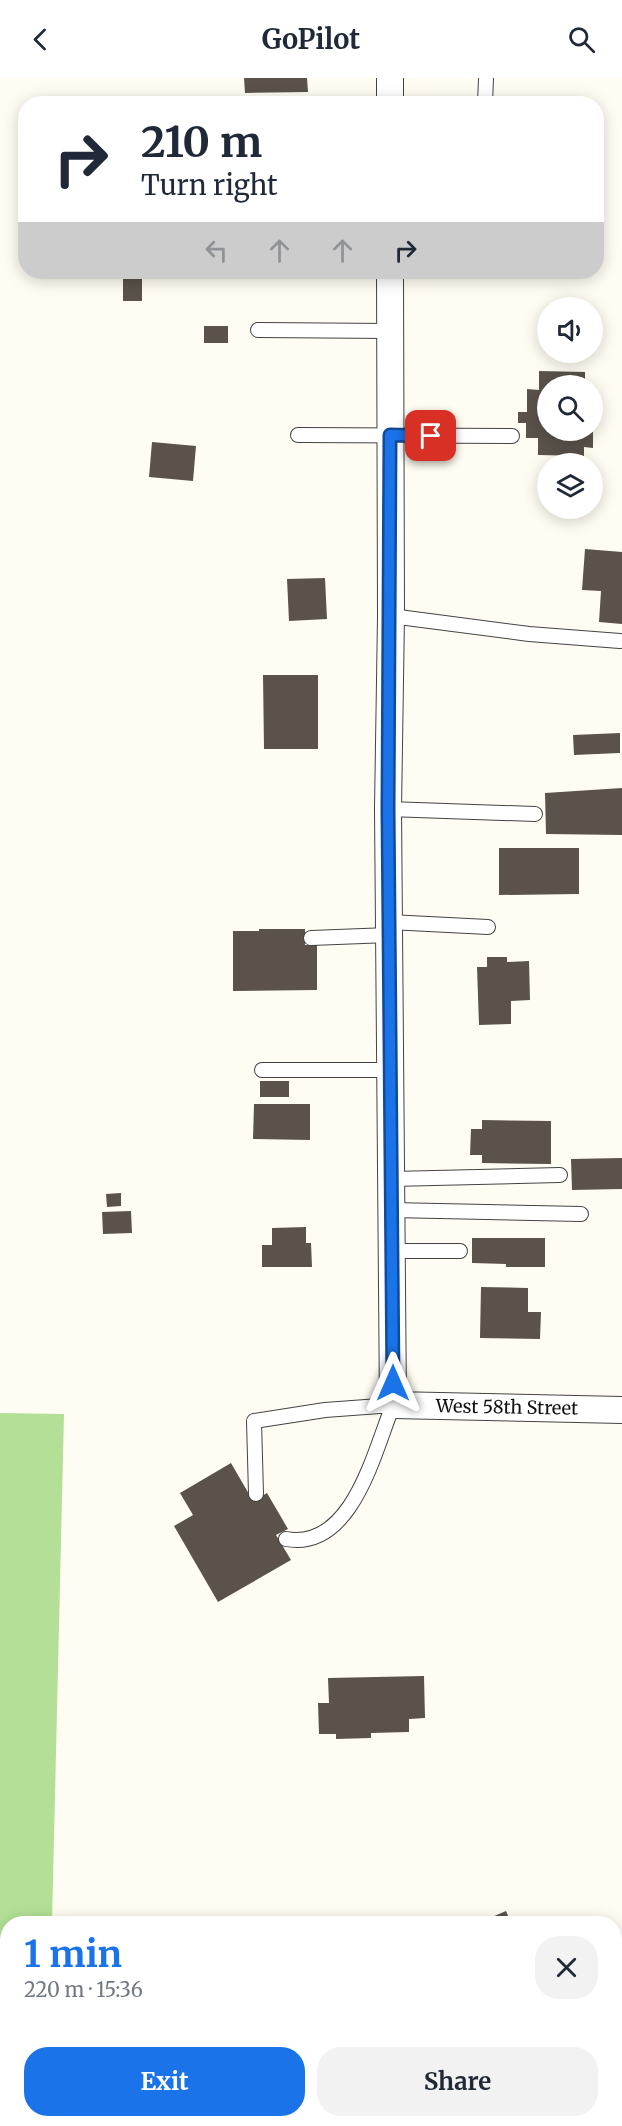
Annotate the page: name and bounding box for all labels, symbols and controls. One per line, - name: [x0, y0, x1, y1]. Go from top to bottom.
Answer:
- text: GoPilot: [262, 22, 360, 56]
- icon: back: [24, 23, 57, 56]
- icon: search: [565, 23, 598, 56]
- text: 210 m: [141, 116, 262, 168]
- icon: right: [42, 120, 120, 198]
- text: Turn right: [141, 168, 278, 202]
- icon: left: [200, 234, 233, 267]
- icon: ahead: [263, 234, 296, 267]
- icon: ahead: [326, 234, 359, 267]
- icon: right: [389, 234, 422, 267]
- map controls: [537, 297, 603, 519]
- button: sound: [537, 297, 603, 363]
- button: search: [537, 375, 603, 441]
- pin: [405, 410, 456, 461]
- icon: arrive: [414, 419, 447, 452]
- button: layers: [537, 453, 603, 519]
- position arrow: [361, 1351, 425, 1415]
- street label: West 58th Street: [435, 1394, 578, 1420]
- text: 1 min: [24, 1932, 122, 1977]
- button: close: [535, 1936, 598, 1999]
- text: 220 m · 15:36: [24, 1977, 143, 2002]
- button: Exit: [24, 2047, 305, 2116]
- button: Share: [317, 2047, 598, 2116]

